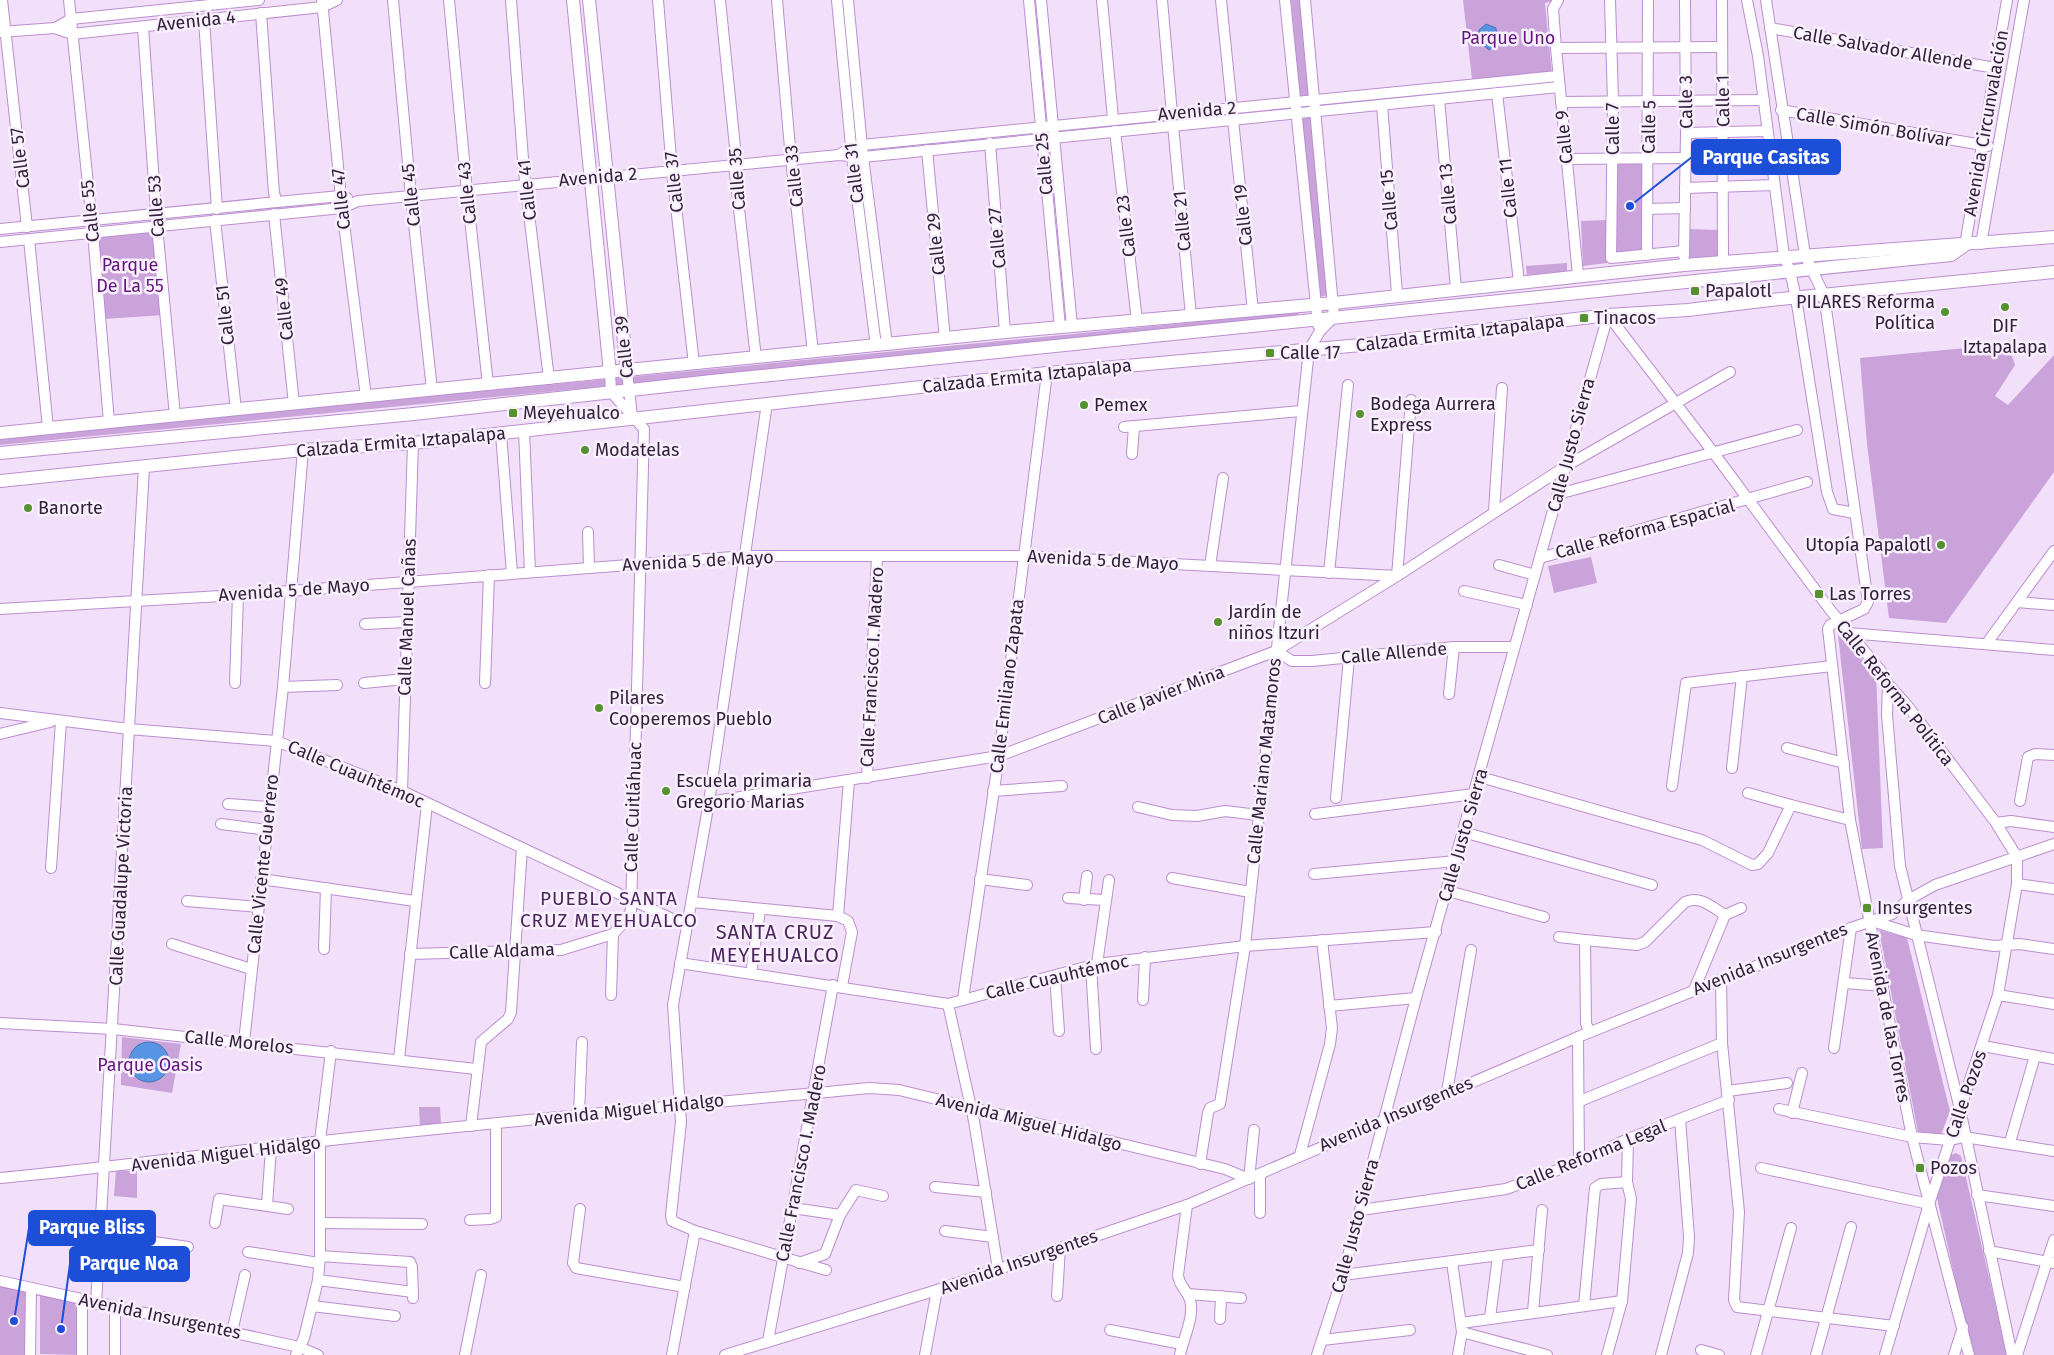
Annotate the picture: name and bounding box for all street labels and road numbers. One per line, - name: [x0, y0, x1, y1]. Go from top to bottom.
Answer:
- street label: Avenida 4: [155, 6, 237, 36]
- street label: Calle Salvador Allende: [1791, 21, 1975, 75]
- street label: Avenida Circunvalación: [1959, 28, 2013, 218]
- street label: Calle 3: [1675, 75, 1697, 129]
- street label: Calle 1: [1712, 75, 1734, 127]
- street label: Avenida 2: [1157, 97, 1237, 125]
- street label: Calle 5: [1638, 100, 1660, 154]
- street label: Calle Simón Bolívar: [1794, 102, 1954, 152]
- street label: Calle 7: [1602, 103, 1624, 155]
- street label: Calle 9: [1550, 109, 1578, 165]
- street label: Calle 57: [5, 126, 35, 190]
- street label: Calle 25: [1030, 132, 1058, 196]
- street label: Calle 31: [839, 141, 869, 205]
- street label: Calle 33: [780, 144, 808, 208]
- street label: Calle 35: [724, 147, 750, 211]
- street label: Calle 37: [660, 150, 688, 214]
- street label: Calle 11: [1494, 157, 1522, 219]
- street label: Calle 41: [513, 159, 541, 221]
- street label: Calle 43: [453, 161, 481, 225]
- street label: Calle 13: [1434, 162, 1462, 226]
- street label: Calle 45: [397, 163, 425, 227]
- street label: Avenida 2: [558, 163, 638, 191]
- street label: Calle 47: [327, 167, 355, 231]
- street label: Calle 15: [1375, 168, 1403, 232]
- street label: Calle 53: [143, 174, 169, 238]
- street label: Calle 55: [76, 179, 104, 243]
- street label: Calle 19: [1229, 183, 1257, 247]
- street label: Calle 21: [1168, 190, 1196, 252]
- street label: Calle 23: [1111, 194, 1141, 258]
- street label: Calle 27: [983, 207, 1011, 269]
- street label: Calle 29: [922, 212, 950, 276]
- street label: Calle 49: [270, 276, 298, 342]
- street label: Calle 51: [211, 284, 239, 346]
- street label: Calzada Ermita Iztapalapa: [1354, 309, 1566, 357]
- street label: Calle 39: [610, 315, 638, 379]
- street label: Calzada Ermita Iztapalapa: [921, 354, 1133, 398]
- street label: Calle Justo Sierra: [1542, 375, 1600, 515]
- street label: Calzada Ermita Iztapalapa: [295, 422, 507, 462]
- street label: Calle Reforma Espacial: [1553, 494, 1737, 564]
- street label: Calle Manuel Cañas: [393, 538, 421, 696]
- street label: Avenida 5 de Mayo: [1027, 545, 1179, 575]
- street label: Avenida 5 de Mayo: [622, 546, 774, 576]
- street label: Calle Francisco I. Madero: [856, 566, 888, 768]
- street label: Avenida 5 de Mayo: [218, 574, 370, 606]
- street label: Calle Emiliano Zapata: [985, 597, 1029, 775]
- street label: Calle Reforma Política: [1831, 616, 1959, 770]
- street label: Calle Allende: [1340, 637, 1448, 669]
- street label: Calle Mariano Matamoros: [1242, 657, 1286, 865]
- street label: Calle Javier Mina: [1094, 661, 1228, 729]
- street label: Calle Cuauhtémoc: [284, 735, 428, 813]
- street label: Calle Cuitláhuac: [620, 741, 646, 873]
- street label: Calle Justo Sierra: [1433, 766, 1493, 904]
- street label: Calle Vicente Guerrero: [243, 773, 283, 955]
- street label: Calle Guadalupe Victoria: [105, 786, 137, 986]
- street label: Avenida Insurgentes: [1689, 918, 1851, 1000]
- street label: Avenida de las Torres: [1861, 930, 1915, 1104]
- street label: Calle Aldama: [449, 938, 555, 964]
- street label: Calle Cuauhtémoc: [983, 950, 1131, 1004]
- street label: Calle Morelos: [183, 1025, 295, 1059]
- street label: Calle Pozos: [1941, 1047, 1991, 1141]
- street label: Calle Francisco I. Madero: [771, 1062, 831, 1264]
- street label: Avenida Insurgentes: [1316, 1072, 1476, 1156]
- street label: Avenida Miguel Hidalgo: [934, 1088, 1124, 1156]
- street label: Avenida Miguel Hidalgo: [533, 1089, 725, 1131]
- street label: Calle Reforma Legal: [1512, 1115, 1670, 1195]
- street label: Avenida Miguel Hidalgo: [130, 1131, 322, 1177]
- street label: Calle Justo Sierra: [1326, 1156, 1384, 1296]
- street label: Avenida Insurgentes: [937, 1225, 1101, 1299]
- street label: Avenida Insurgentes: [77, 1288, 243, 1344]

